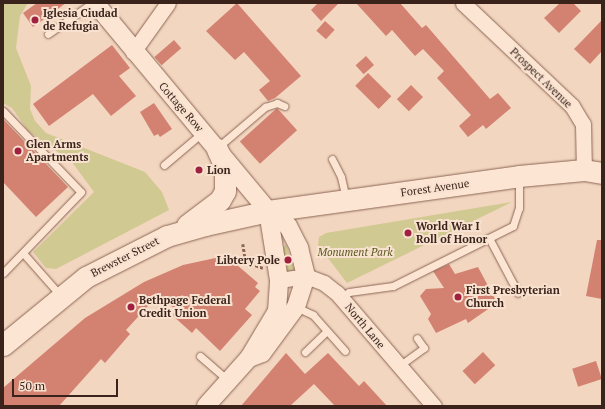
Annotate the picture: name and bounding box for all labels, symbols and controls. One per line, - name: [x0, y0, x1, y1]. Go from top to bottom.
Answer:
- place label: Iglesia Ciudad de Refugia: [43, 7, 118, 33]
- marker: Iglesia Ciudad de Refugia: [30, 15, 40, 25]
- street label: Prospect Avenue: [507, 45, 575, 111]
- street label: Cottage Row: [156, 80, 206, 134]
- place label: Glen Arms Apartments: [26, 138, 88, 164]
- marker: Glen Arms Apartments: [13, 146, 23, 156]
- place label: Lion: [207, 163, 231, 177]
- marker: Lion: [194, 165, 204, 175]
- street label: Forest Avenue: [400, 177, 470, 199]
- place label: World War I Roll of Honor: [416, 220, 487, 246]
- marker: World War I Roll of Honor: [403, 228, 413, 238]
- street label: Brewster Street: [89, 234, 161, 280]
- park label: Monument Park: [317, 245, 393, 259]
- place label: Libtery Pole: [217, 253, 280, 267]
- marker: Libtery Pole: [283, 255, 293, 265]
- place label: First Presbyterian Church: [466, 284, 560, 310]
- marker: First Presbyterian Church: [453, 292, 463, 302]
- place label: Bethpage Federal Credit Union: [139, 294, 231, 320]
- street label: North Lane: [342, 301, 388, 351]
- marker: Bethpage Federal Credit Union: [126, 302, 136, 312]
- scale bar: [14, 371, 120, 397]
- text: 50 m: [19, 378, 45, 393]

